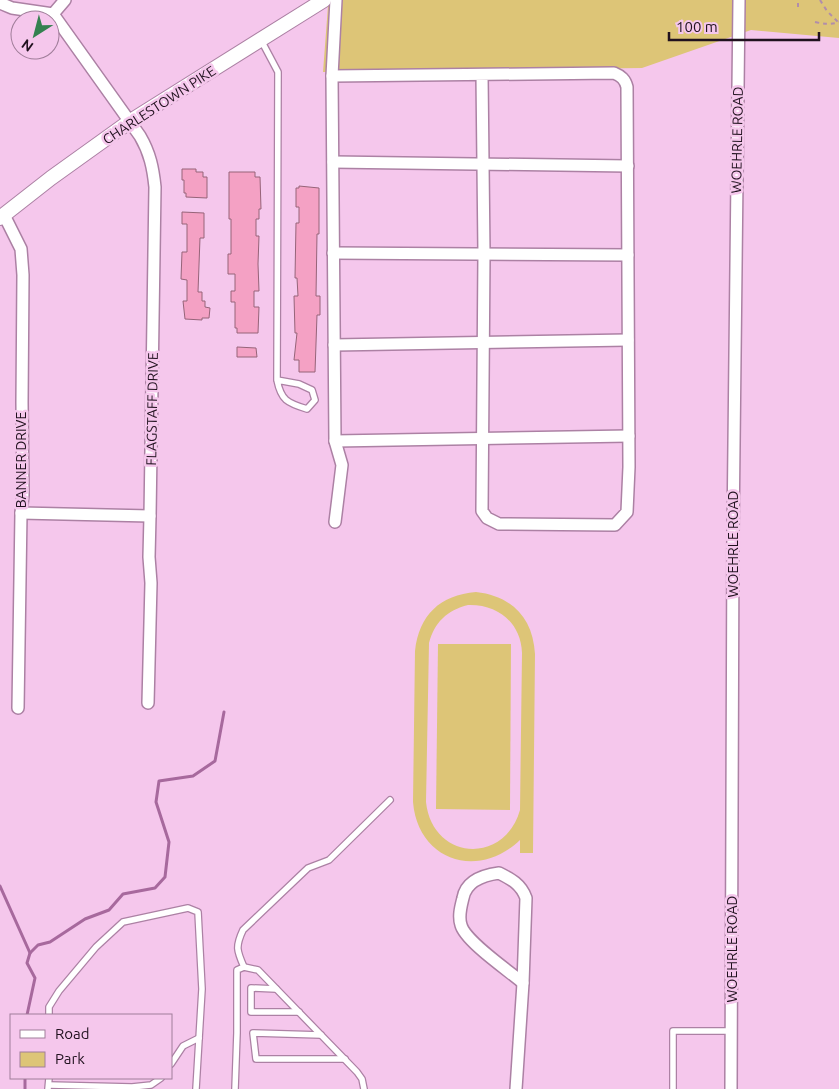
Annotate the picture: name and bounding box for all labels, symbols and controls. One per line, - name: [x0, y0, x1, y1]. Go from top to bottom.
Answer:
- north arrow: [10, 10, 60, 60]
- scale bar: [669, 10, 819, 42]
- text: 100 m: [676, 18, 718, 35]
- text: N: [18, 36, 36, 55]
- street label: CHARLESTOWN PIKE: [100, 62, 219, 147]
- street label: WOEHRLE ROAD: [728, 86, 746, 194]
- street label: FLAGSTAFF DRIVE: [143, 352, 161, 466]
- street label: BANNER DRIVE: [13, 412, 29, 508]
- street label: WOEHRLE ROAD: [725, 491, 741, 597]
- street label: WOEHRLE ROAD: [724, 896, 740, 1002]
- legend: [10, 1014, 172, 1079]
- text: Road: [55, 1025, 90, 1042]
- text: Park: [55, 1050, 85, 1067]

